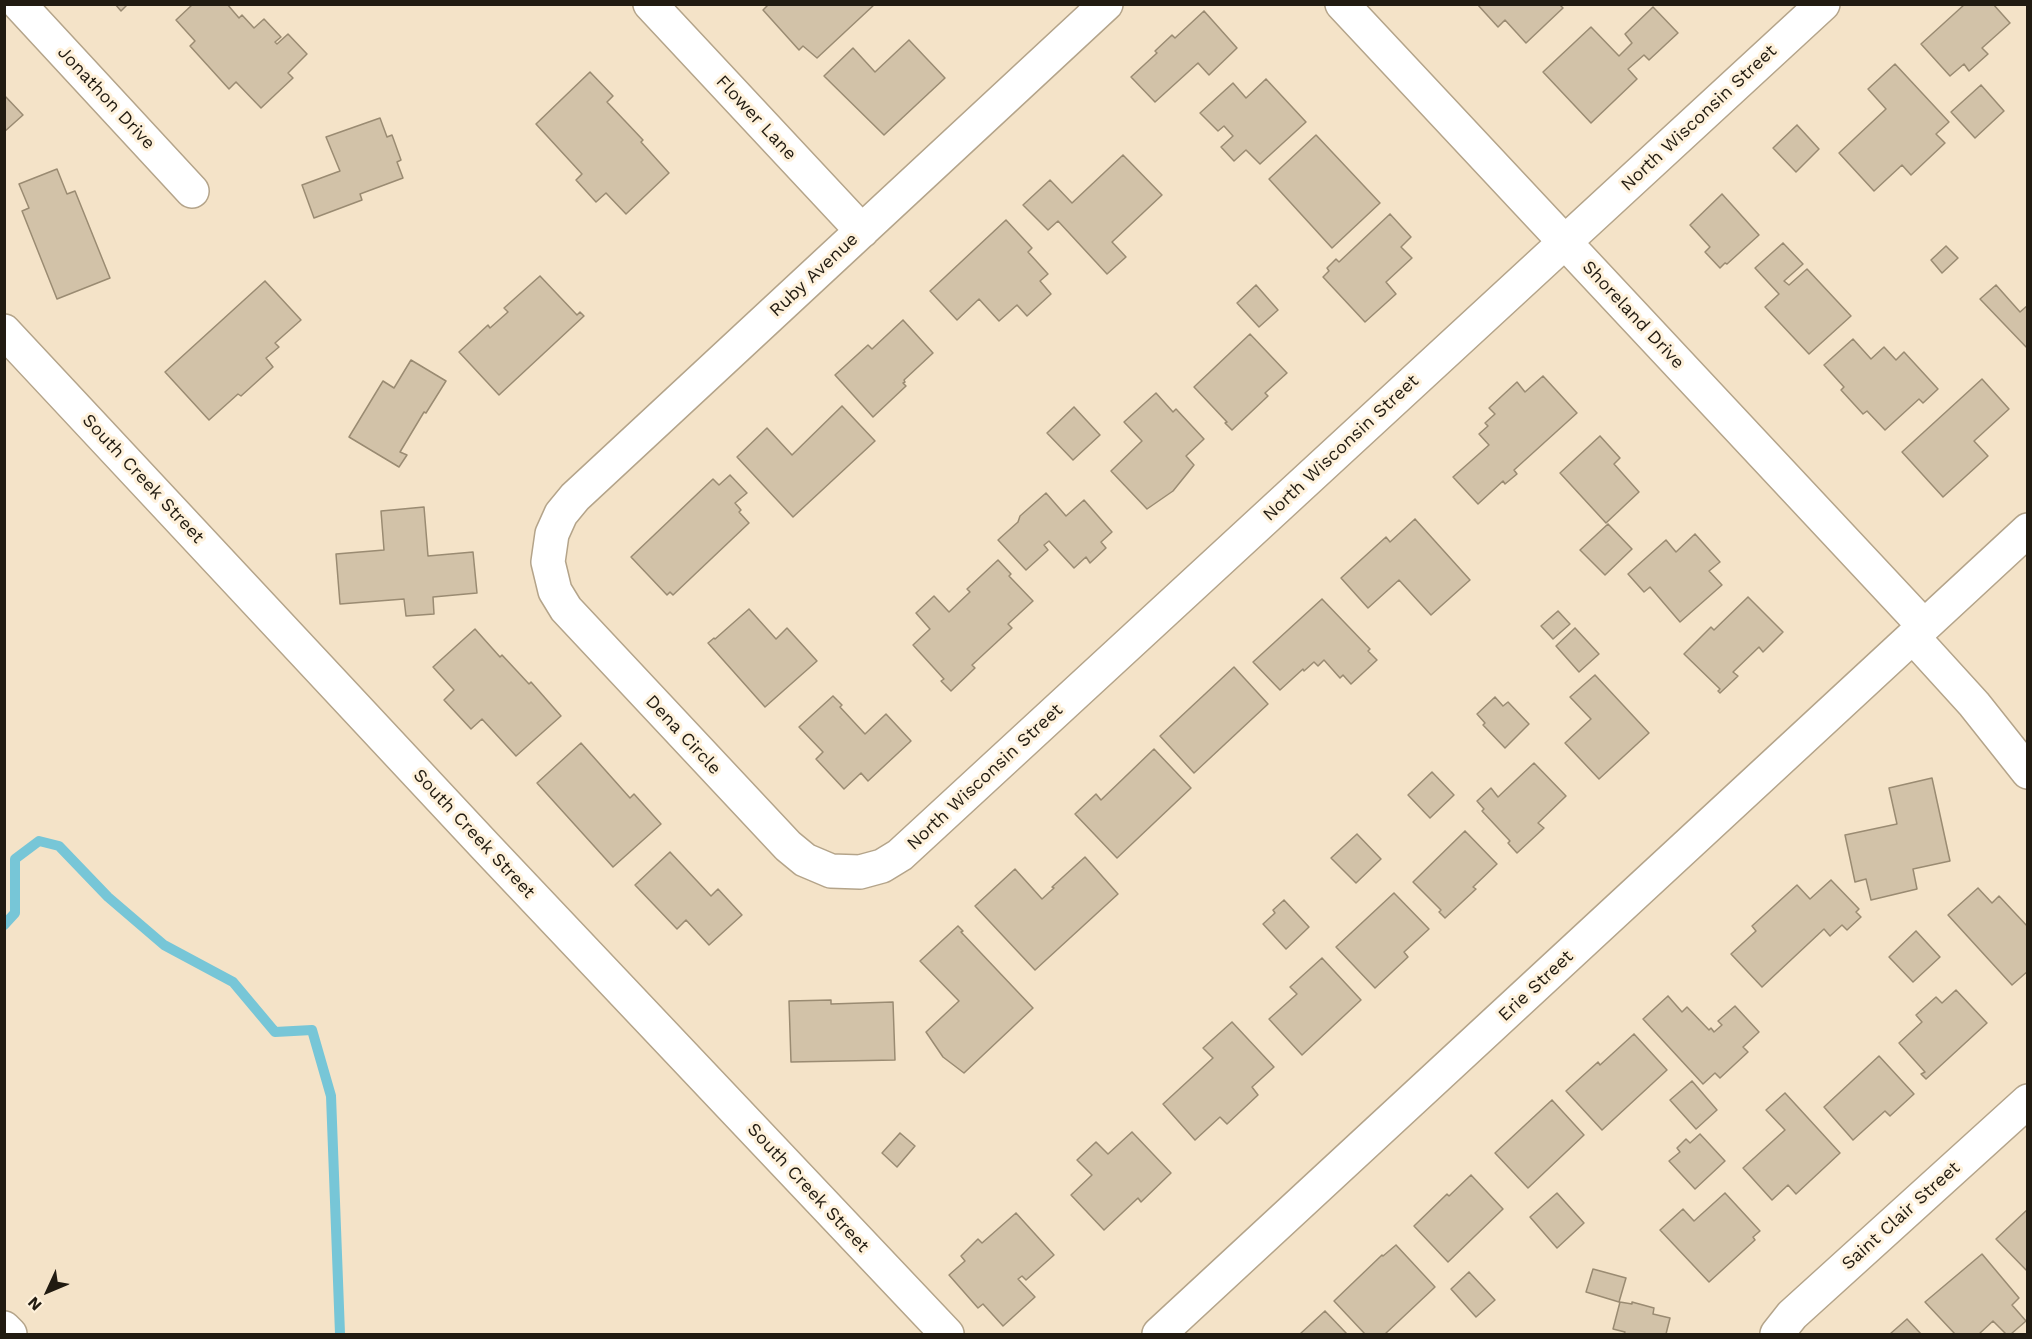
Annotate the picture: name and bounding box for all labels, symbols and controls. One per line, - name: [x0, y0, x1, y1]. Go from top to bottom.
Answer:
- street label: North Wisconsin Street: [1617, 40, 1781, 196]
- street label: Jonathon Drive: [53, 42, 159, 154]
- street label: Flower Lane: [711, 71, 801, 165]
- street label: Ruby Avenue: [765, 229, 863, 321]
- street label: Shoreland Drive: [1577, 256, 1689, 374]
- street label: North Wisconsin Street: [1259, 370, 1423, 526]
- street label: South Creek Street: [77, 410, 209, 548]
- street label: Dena Circle: [641, 691, 725, 779]
- street label: North Wisconsin Street: [903, 699, 1067, 855]
- street label: South Creek Street: [408, 765, 540, 903]
- street label: Erie Street: [1494, 946, 1578, 1026]
- street label: South Creek Street: [742, 1119, 874, 1257]
- street label: Saint Clair Street: [1837, 1157, 1965, 1275]
- north arrow: [18, 1261, 78, 1321]
- text: N: [24, 1293, 46, 1315]

